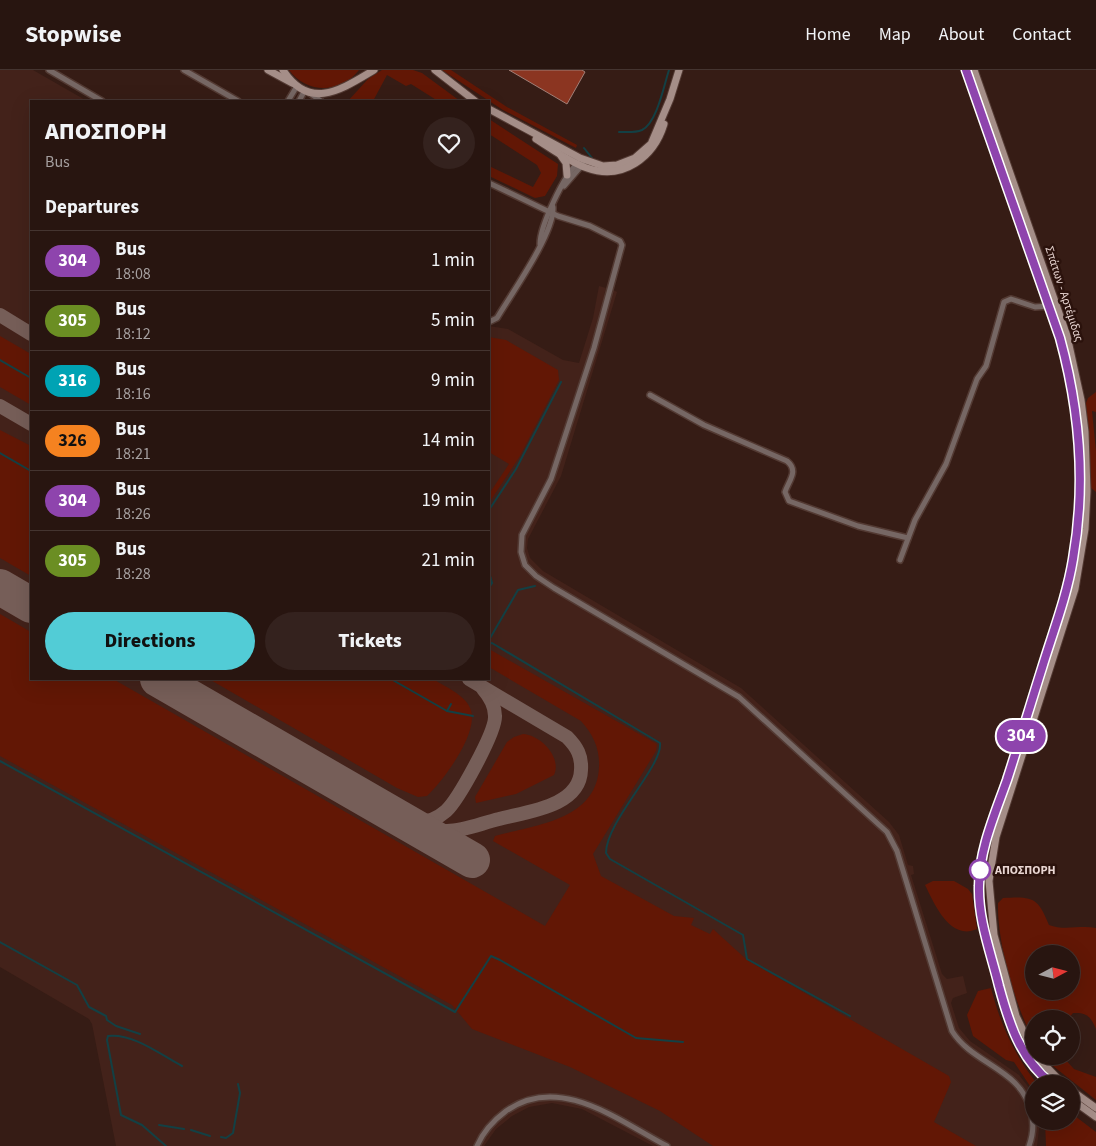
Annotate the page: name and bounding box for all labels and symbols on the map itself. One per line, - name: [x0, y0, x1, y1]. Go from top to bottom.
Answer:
- street label: Σπάτων - Αρτέμιδας: [1041, 244, 1087, 344]
- line badge: 304: [992, 720, 1050, 752]
- marker: ΑΠΟΣΠΟΡΗ: [969, 859, 991, 881]
- place label: ΑΠΟΣΠΟΡΗ: [994, 862, 1056, 879]
- north arrow: [1025, 945, 1080, 1000]

